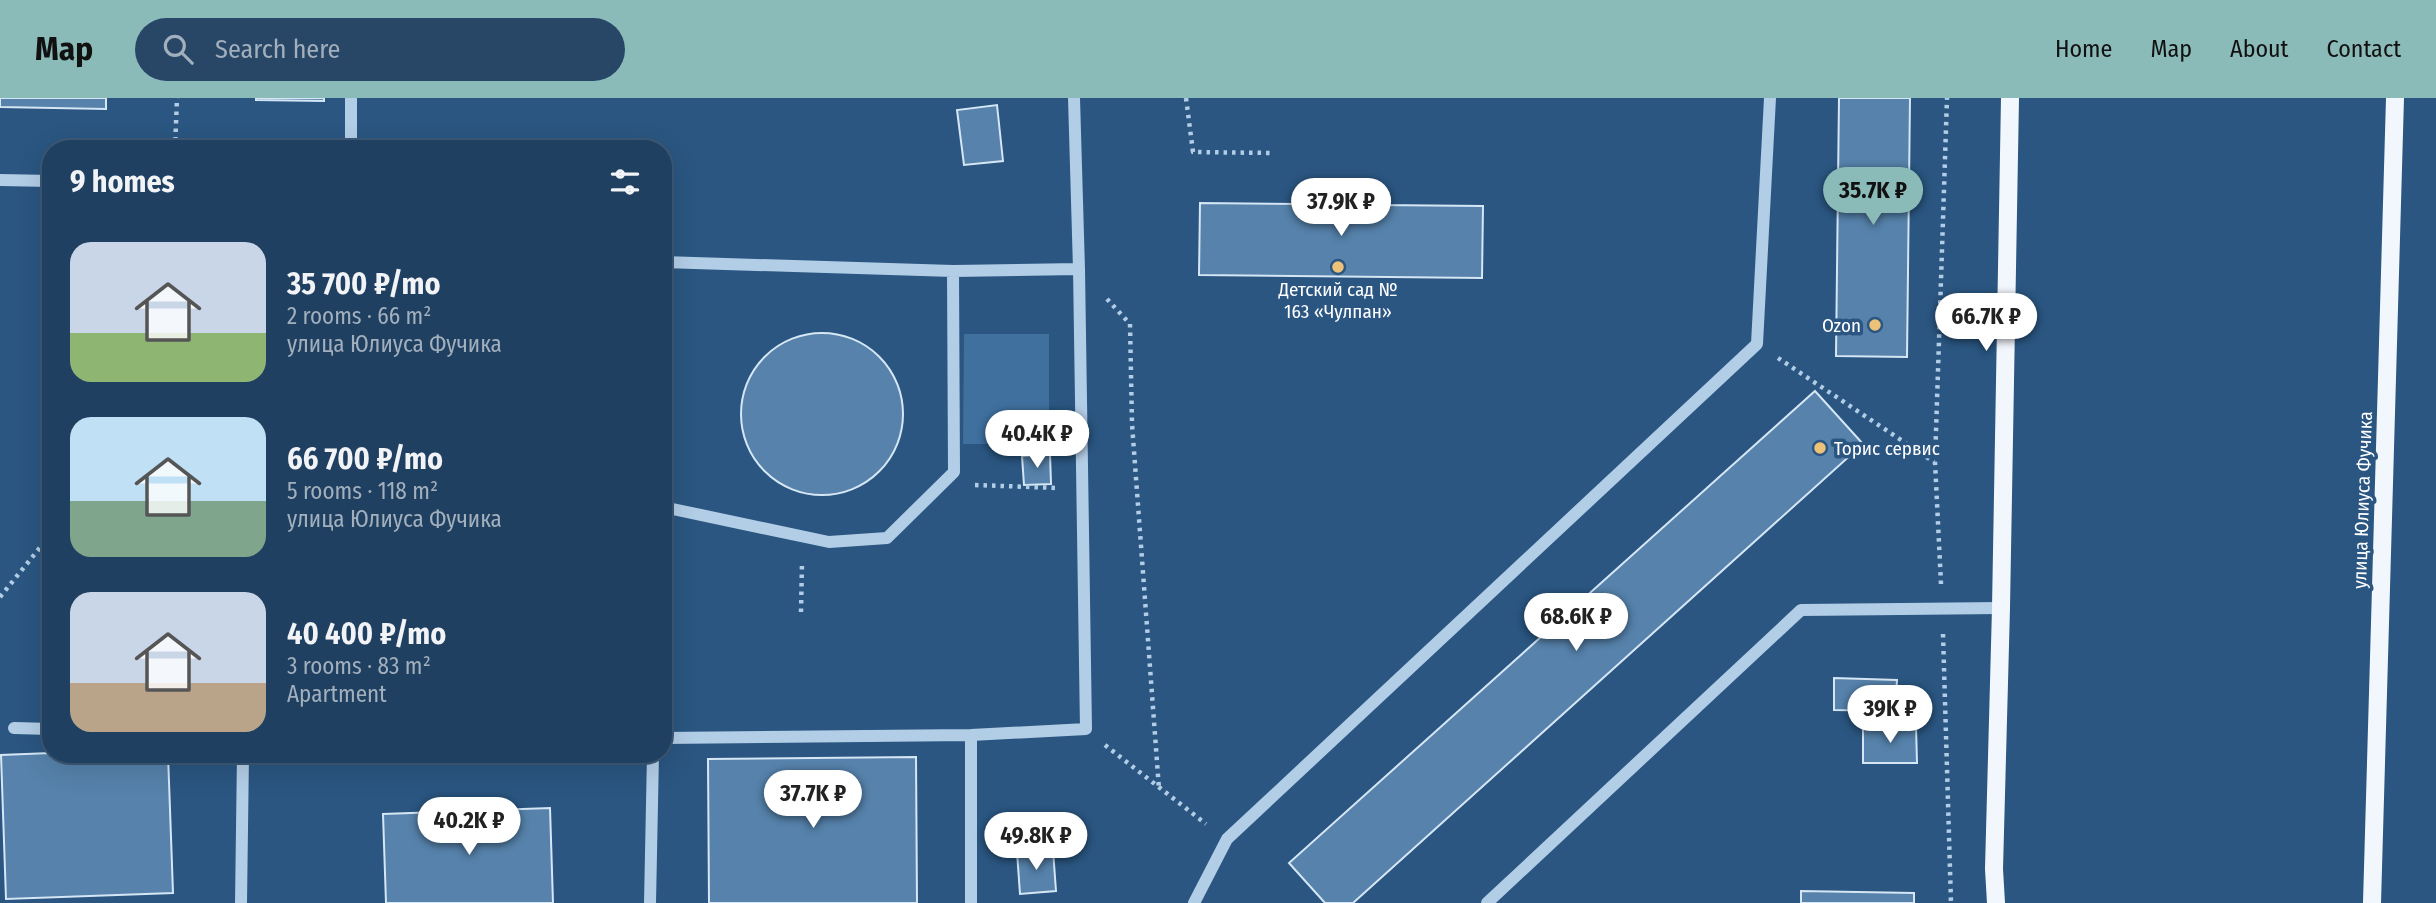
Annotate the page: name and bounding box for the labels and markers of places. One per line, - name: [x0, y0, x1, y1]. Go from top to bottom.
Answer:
- pin: 35.7K ₽: [1808, 167, 1938, 227]
- pin: 37.9K ₽: [1276, 178, 1406, 238]
- marker: Детский сад № 163 «Чулпан»: [1330, 259, 1346, 275]
- place label: Детский сад № 163 «Чулпан»: [1277, 278, 1398, 323]
- pin: 66.7K ₽: [1921, 294, 2051, 353]
- place label: Ozon: [1822, 314, 1861, 337]
- marker: Ozon: [1867, 317, 1883, 333]
- pin: 40.4K ₽: [972, 410, 1102, 470]
- place label: Торис сервис: [1834, 437, 1940, 460]
- marker: Торис сервис: [1812, 440, 1828, 456]
- pin: 68.6K ₽: [1511, 594, 1641, 653]
- pin: 39K ₽: [1841, 686, 1939, 745]
- pin: 37.7K ₽: [748, 770, 878, 830]
- pin: 40.2K ₽: [404, 798, 534, 857]
- pin: 49.8K ₽: [971, 812, 1101, 872]

